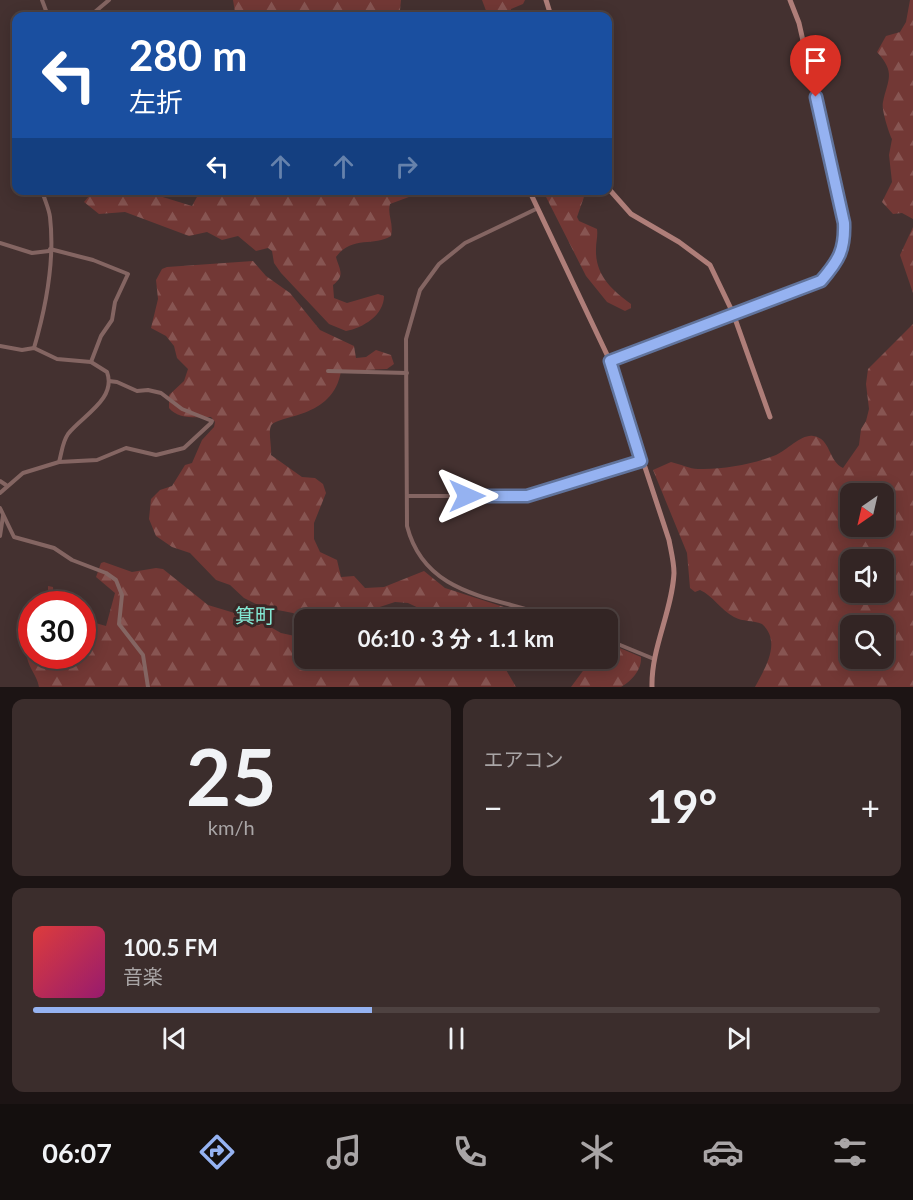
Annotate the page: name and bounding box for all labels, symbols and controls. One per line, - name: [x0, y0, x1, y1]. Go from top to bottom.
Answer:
- text: 280 m: [129, 30, 247, 80]
- pin: [790, 35, 841, 97]
- icon: left: [30, 36, 108, 114]
- icon: arrive: [799, 44, 832, 77]
- text: 左折: [129, 85, 183, 118]
- icon: left: [201, 150, 234, 183]
- icon: ahead: [264, 150, 297, 183]
- icon: ahead: [327, 150, 360, 183]
- icon: right: [390, 150, 423, 183]
- position arrow: [435, 464, 499, 528]
- north arrow: [840, 483, 894, 537]
- map controls: [840, 483, 894, 669]
- button: sound: [840, 549, 894, 603]
- speed limit sign: 30: [18, 591, 96, 669]
- district label: 箕町: [235, 603, 275, 627]
- button: search: [840, 615, 894, 669]
- text: 06:10 · 3 分 · 1.1 km: [358, 625, 554, 652]
- text: 25: [186, 729, 276, 823]
- text: エアコン: [484, 747, 564, 771]
- text: 19°: [646, 779, 717, 833]
- text: −: [484, 787, 503, 827]
- text: +: [861, 787, 880, 827]
- text: km/h: [208, 815, 255, 839]
- text: 100.5 FM: [123, 934, 218, 961]
- text: 音楽: [123, 964, 163, 988]
- icon: previous: [158, 1022, 191, 1055]
- icon: pause: [440, 1022, 473, 1055]
- icon: next: [722, 1022, 755, 1055]
- icon: directions: [196, 1131, 238, 1173]
- icon: music: [323, 1131, 365, 1173]
- icon: phone: [449, 1131, 491, 1173]
- icon: climate: [576, 1131, 618, 1173]
- icon: car: [702, 1131, 744, 1173]
- icon: filters: [829, 1131, 871, 1173]
- text: 06:07: [42, 1136, 112, 1169]

